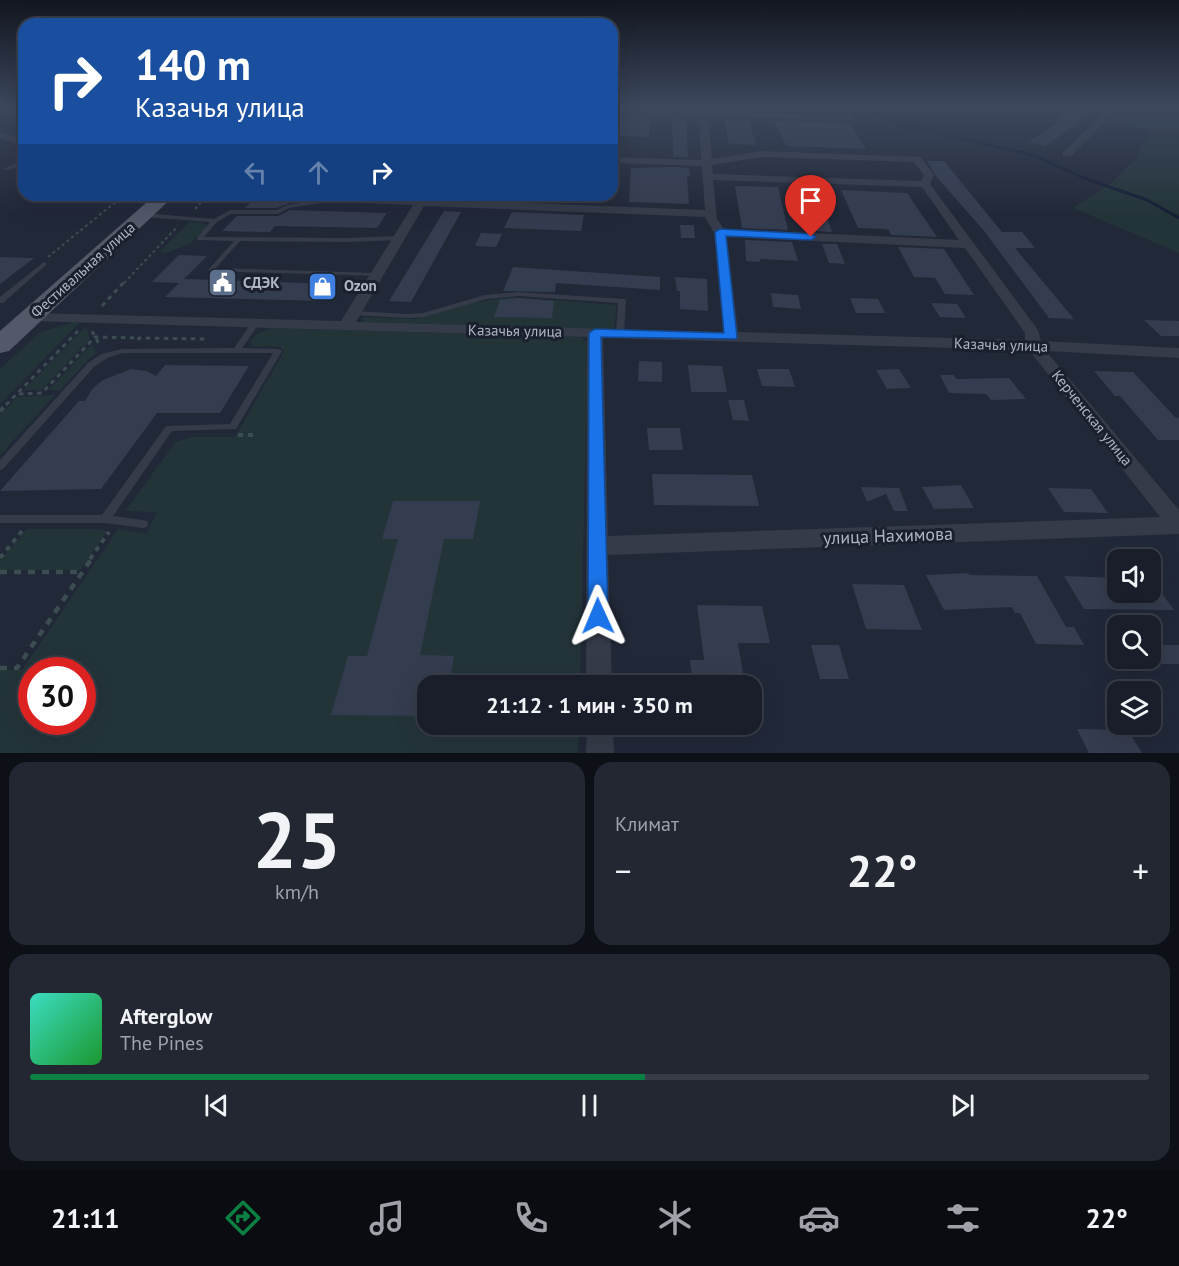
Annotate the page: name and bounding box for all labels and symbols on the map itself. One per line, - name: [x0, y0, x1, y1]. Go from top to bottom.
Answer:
- pin: [785, 175, 836, 237]
- street label: Фестивальная улица: [26, 218, 139, 322]
- public building icon: СДЭК: [206, 267, 238, 299]
- shop icon: Ozon: [307, 270, 339, 302]
- place label: СДЭК: [243, 273, 280, 292]
- place label: Ozon: [344, 276, 377, 295]
- street label: Казачья улица: [468, 320, 562, 341]
- street label: Казачья улица: [954, 333, 1048, 356]
- street label: Керченская улица: [1048, 366, 1137, 469]
- street label: улица Нахимова: [823, 522, 953, 549]
- position arrow: [566, 584, 630, 648]
- speed limit sign: 30: [18, 657, 96, 735]

